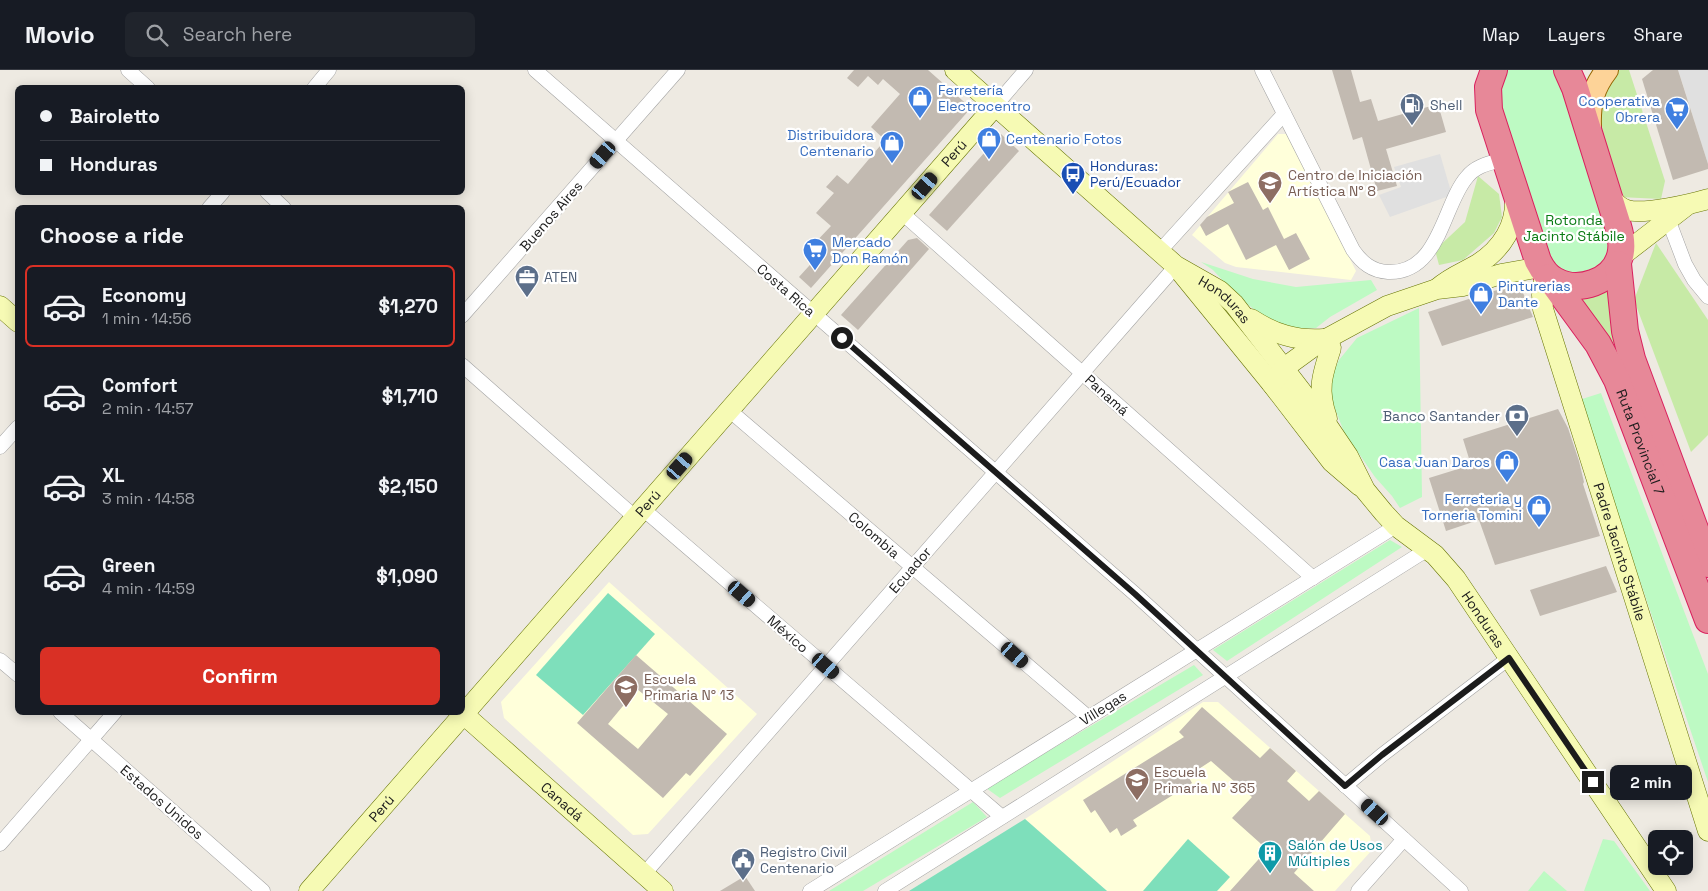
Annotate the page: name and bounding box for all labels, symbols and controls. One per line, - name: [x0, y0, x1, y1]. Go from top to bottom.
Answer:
- search box: [125, 12, 475, 57]
- text: Movio: [25, 19, 95, 50]
- icon: search: [143, 21, 171, 49]
- text: Search here: [183, 22, 292, 47]
- text: Map: [1482, 23, 1520, 46]
- text: Layers: [1548, 23, 1605, 46]
- text: Share: [1633, 23, 1683, 46]
- place label: Ferretería Electrocentro: [938, 81, 1031, 115]
- shop icon: Ferretería Electrocentro: [907, 85, 933, 119]
- fuel station icon: Shell: [1399, 92, 1425, 126]
- place label: Cooperativa Obrera: [1579, 92, 1660, 126]
- place label: Shell: [1430, 96, 1462, 114]
- supermarket icon: Cooperativa Obrera: [1664, 96, 1690, 130]
- text: Bairoletto: [70, 104, 160, 129]
- place label: Distribuidora Centenario: [787, 126, 874, 160]
- shop icon: Centenario Fotos: [976, 126, 1002, 160]
- shop icon: Distribuidora Centenario: [879, 130, 905, 164]
- place label: Centenario Fotos: [1006, 130, 1122, 148]
- street label: Perú: [937, 136, 971, 170]
- car: [587, 139, 618, 171]
- text: Honduras: [70, 152, 158, 177]
- place label: Honduras: Perú/Ecuador: [1090, 157, 1181, 191]
- bus stop icon: Honduras: Perú/Ecuador: [1060, 161, 1086, 195]
- place label: Centro de Iniciación Artística N° 8: [1288, 166, 1422, 200]
- car: [909, 170, 940, 202]
- school or university icon: Centro de Iniciación Artística N° 8: [1257, 170, 1283, 204]
- street label: Buenos Aires: [516, 177, 586, 255]
- park label: Rotonda Jacinto Stábile: [1523, 211, 1625, 245]
- text: Choose a ride: [40, 221, 184, 249]
- place label: Mercado Don Ramón: [832, 233, 908, 267]
- supermarket icon: Mercado Don Ramón: [802, 237, 828, 271]
- street label: Costa Rica: [753, 260, 819, 320]
- office icon: ATEN: [514, 264, 540, 298]
- place label: ATEN: [544, 268, 577, 286]
- street label: Honduras: [1195, 272, 1255, 327]
- place label: Pinturerias Dante: [1498, 277, 1571, 311]
- shop icon: Pinturerias Dante: [1468, 281, 1494, 315]
- text: Economy: [102, 283, 186, 308]
- icon: car: [42, 284, 87, 329]
- text: $1,270: [378, 294, 438, 319]
- text: 1 min · 14:56: [102, 308, 192, 329]
- route start: [831, 327, 853, 349]
- street label: Panamá: [1081, 371, 1133, 419]
- text: Comfort: [102, 373, 178, 398]
- icon: car: [42, 374, 87, 419]
- text: $1,710: [382, 384, 438, 409]
- street label: Ruta Provincial 7: [1612, 387, 1669, 497]
- text: 2 min · 14:57: [102, 398, 194, 419]
- bank icon: Banco Santander: [1504, 403, 1530, 437]
- place label: Banco Santander: [1383, 407, 1500, 425]
- shop icon: Casa Juan Daros: [1494, 449, 1520, 483]
- car: [664, 450, 695, 482]
- place label: Casa Juan Daros: [1379, 453, 1490, 471]
- text: XL: [102, 463, 125, 488]
- icon: car: [42, 464, 87, 509]
- text: $2,150: [378, 474, 438, 499]
- street label: Padre Jacinto Stábile: [1590, 481, 1650, 623]
- street label: Perú: [631, 486, 665, 521]
- text: 3 min · 14:58: [102, 488, 195, 509]
- place label: Ferreteria y Torneria Tomini: [1421, 490, 1522, 524]
- shop icon: Ferreteria y Torneria Tomini: [1526, 494, 1552, 528]
- street label: Colombia: [845, 508, 903, 562]
- street label: Ecuador: [885, 543, 935, 597]
- text: Green: [102, 553, 155, 578]
- icon: car: [42, 554, 87, 599]
- text: $1,090: [376, 564, 438, 589]
- text: 4 min · 14:59: [102, 578, 195, 599]
- car: [725, 578, 758, 610]
- street label: Honduras: [1458, 588, 1509, 651]
- street label: México: [764, 611, 812, 657]
- car: [998, 639, 1031, 671]
- button: Confirm: [40, 647, 440, 705]
- car: [809, 650, 842, 682]
- place label: Escuela Primaria N° 13: [644, 670, 734, 704]
- school or university icon: Escuela Primaria N° 13: [613, 674, 639, 708]
- street label: Villegas: [1076, 687, 1130, 729]
- street label: Estados Unidos: [117, 761, 207, 843]
- place label: Escuela Primaria N° 365: [1154, 763, 1255, 797]
- callout: 2 min: [1610, 764, 1693, 800]
- school or university icon: Escuela Primaria N° 365: [1124, 767, 1150, 801]
- route end: [1582, 771, 1604, 793]
- text: 2 min: [1630, 772, 1672, 793]
- street label: Canadá: [537, 778, 587, 825]
- street label: Perú: [365, 791, 398, 826]
- car: [1358, 796, 1391, 828]
- map controls: [1648, 830, 1693, 875]
- button: locate: [1648, 830, 1693, 875]
- place label: Salón de Usos Múltiples: [1288, 836, 1383, 870]
- building icon: Salón de Usos Múltiples: [1257, 840, 1283, 874]
- place label: Registro Civil Centenario: [760, 843, 847, 877]
- public building icon: Registro Civil Centenario: [730, 847, 756, 881]

